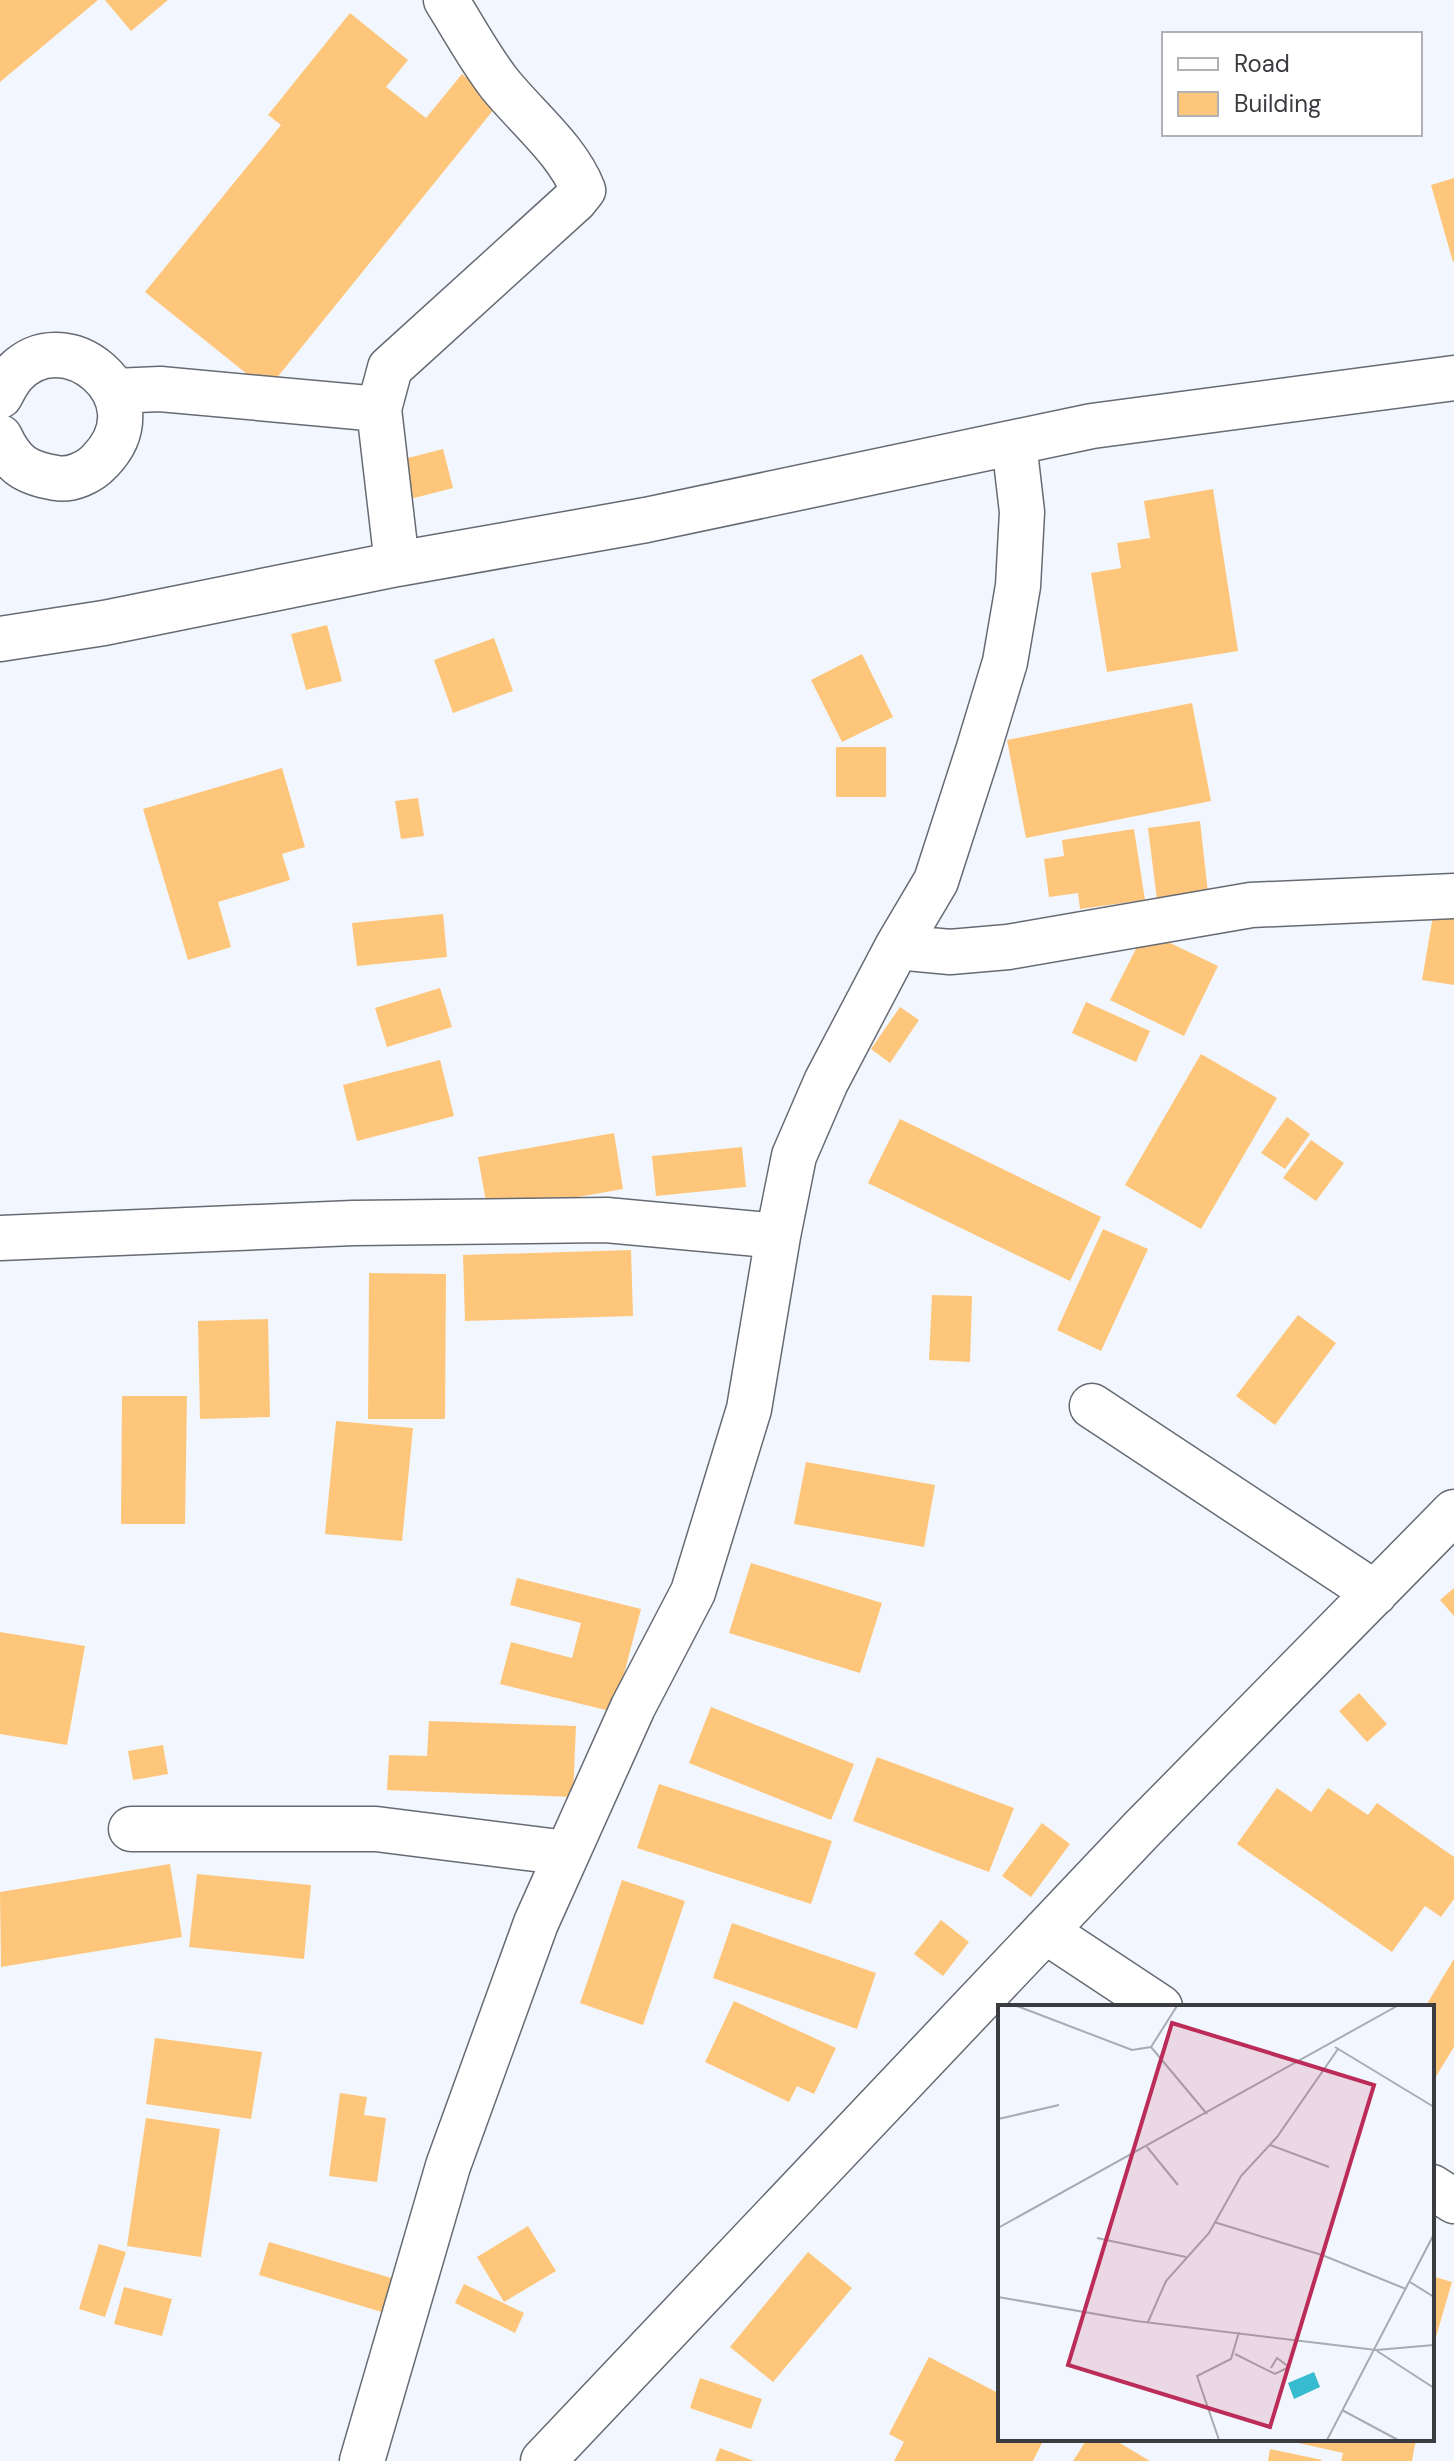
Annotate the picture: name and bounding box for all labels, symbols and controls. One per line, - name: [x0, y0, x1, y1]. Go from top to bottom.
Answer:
- legend: [1162, 32, 1422, 136]
- text: Road: [1234, 48, 1290, 79]
- text: Building: [1234, 88, 1321, 119]
- inset map: [998, 2005, 1434, 2441]

